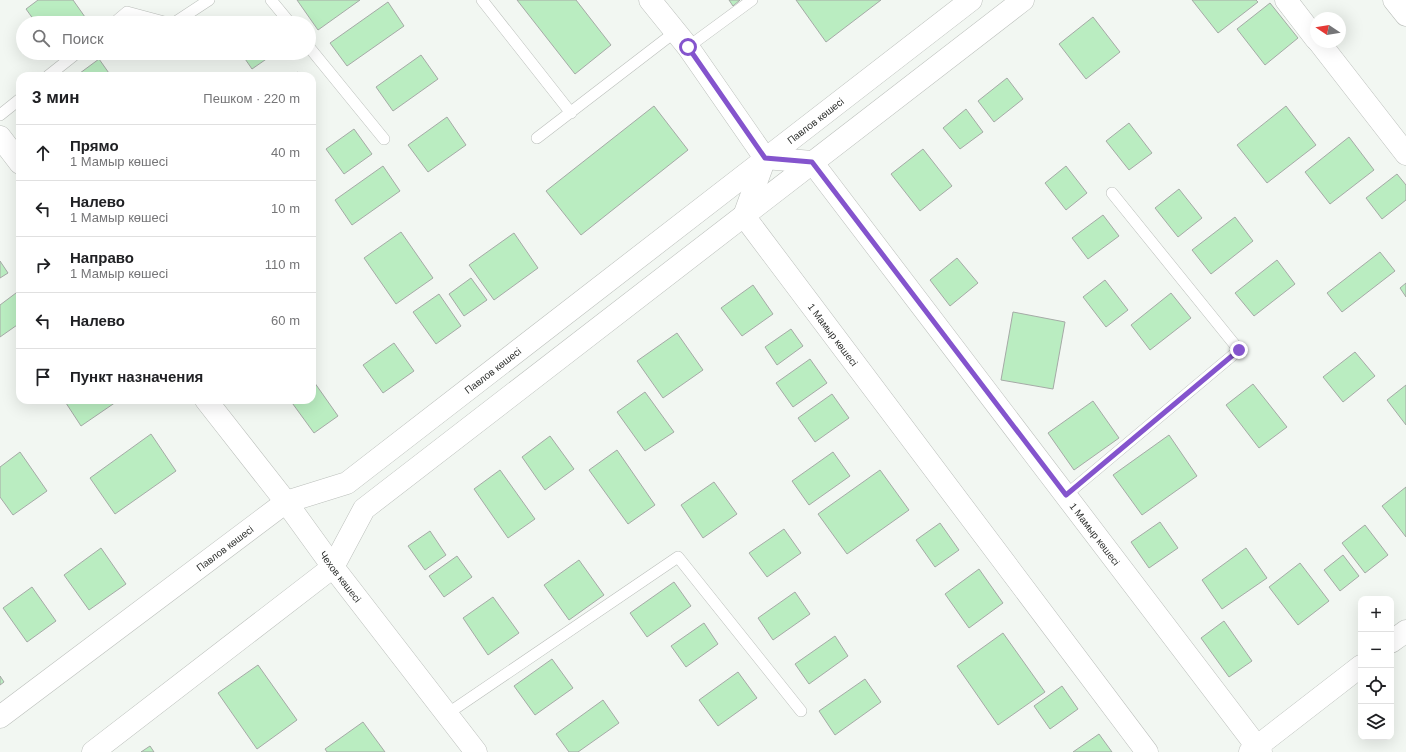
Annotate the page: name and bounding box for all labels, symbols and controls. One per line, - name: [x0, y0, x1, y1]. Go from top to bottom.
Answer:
- north arrow: [1310, 12, 1346, 48]
- search box: [16, 16, 316, 60]
- icon: search: [30, 27, 52, 49]
- text: Поиск: [62, 30, 104, 47]
- route start: [679, 38, 697, 56]
- text: 3 мин: [32, 88, 79, 107]
- text: Пешком · 220 m: [203, 91, 300, 106]
- street label: Павлов көшесі: [785, 96, 846, 146]
- text: Прямо: [70, 137, 119, 154]
- icon: ahead: [32, 142, 54, 164]
- text: 40 m: [271, 145, 300, 160]
- text: 1 Мамыр көшесі: [70, 154, 168, 169]
- text: Налево: [70, 193, 125, 210]
- icon: left: [32, 198, 54, 220]
- text: 10 m: [271, 201, 300, 216]
- text: 1 Мамыр көшесі: [70, 210, 168, 225]
- text: Направо: [70, 249, 134, 266]
- icon: right: [32, 254, 54, 276]
- text: 110 m: [265, 257, 300, 272]
- text: 1 Мамыр көшесі: [70, 266, 168, 281]
- street label: 1 Мамыр көшесі: [806, 301, 860, 368]
- icon: left: [32, 310, 54, 332]
- text: Налево: [70, 312, 125, 329]
- text: 60 m: [271, 313, 300, 328]
- route end: [1230, 341, 1248, 359]
- street label: Павлов көшесі: [463, 345, 523, 396]
- icon: arrive: [32, 366, 54, 388]
- text: Пункт назначения: [70, 368, 203, 385]
- street label: 1 Мамыр көшесі: [1067, 501, 1122, 568]
- street label: Павлов көшесі: [194, 524, 255, 573]
- street label: Чехов көшесі: [317, 549, 363, 605]
- map controls: [1358, 596, 1394, 740]
- button: +: [1358, 596, 1394, 632]
- button: −: [1358, 632, 1394, 668]
- button: locate: [1358, 668, 1394, 704]
- button: layers: [1358, 704, 1394, 740]

